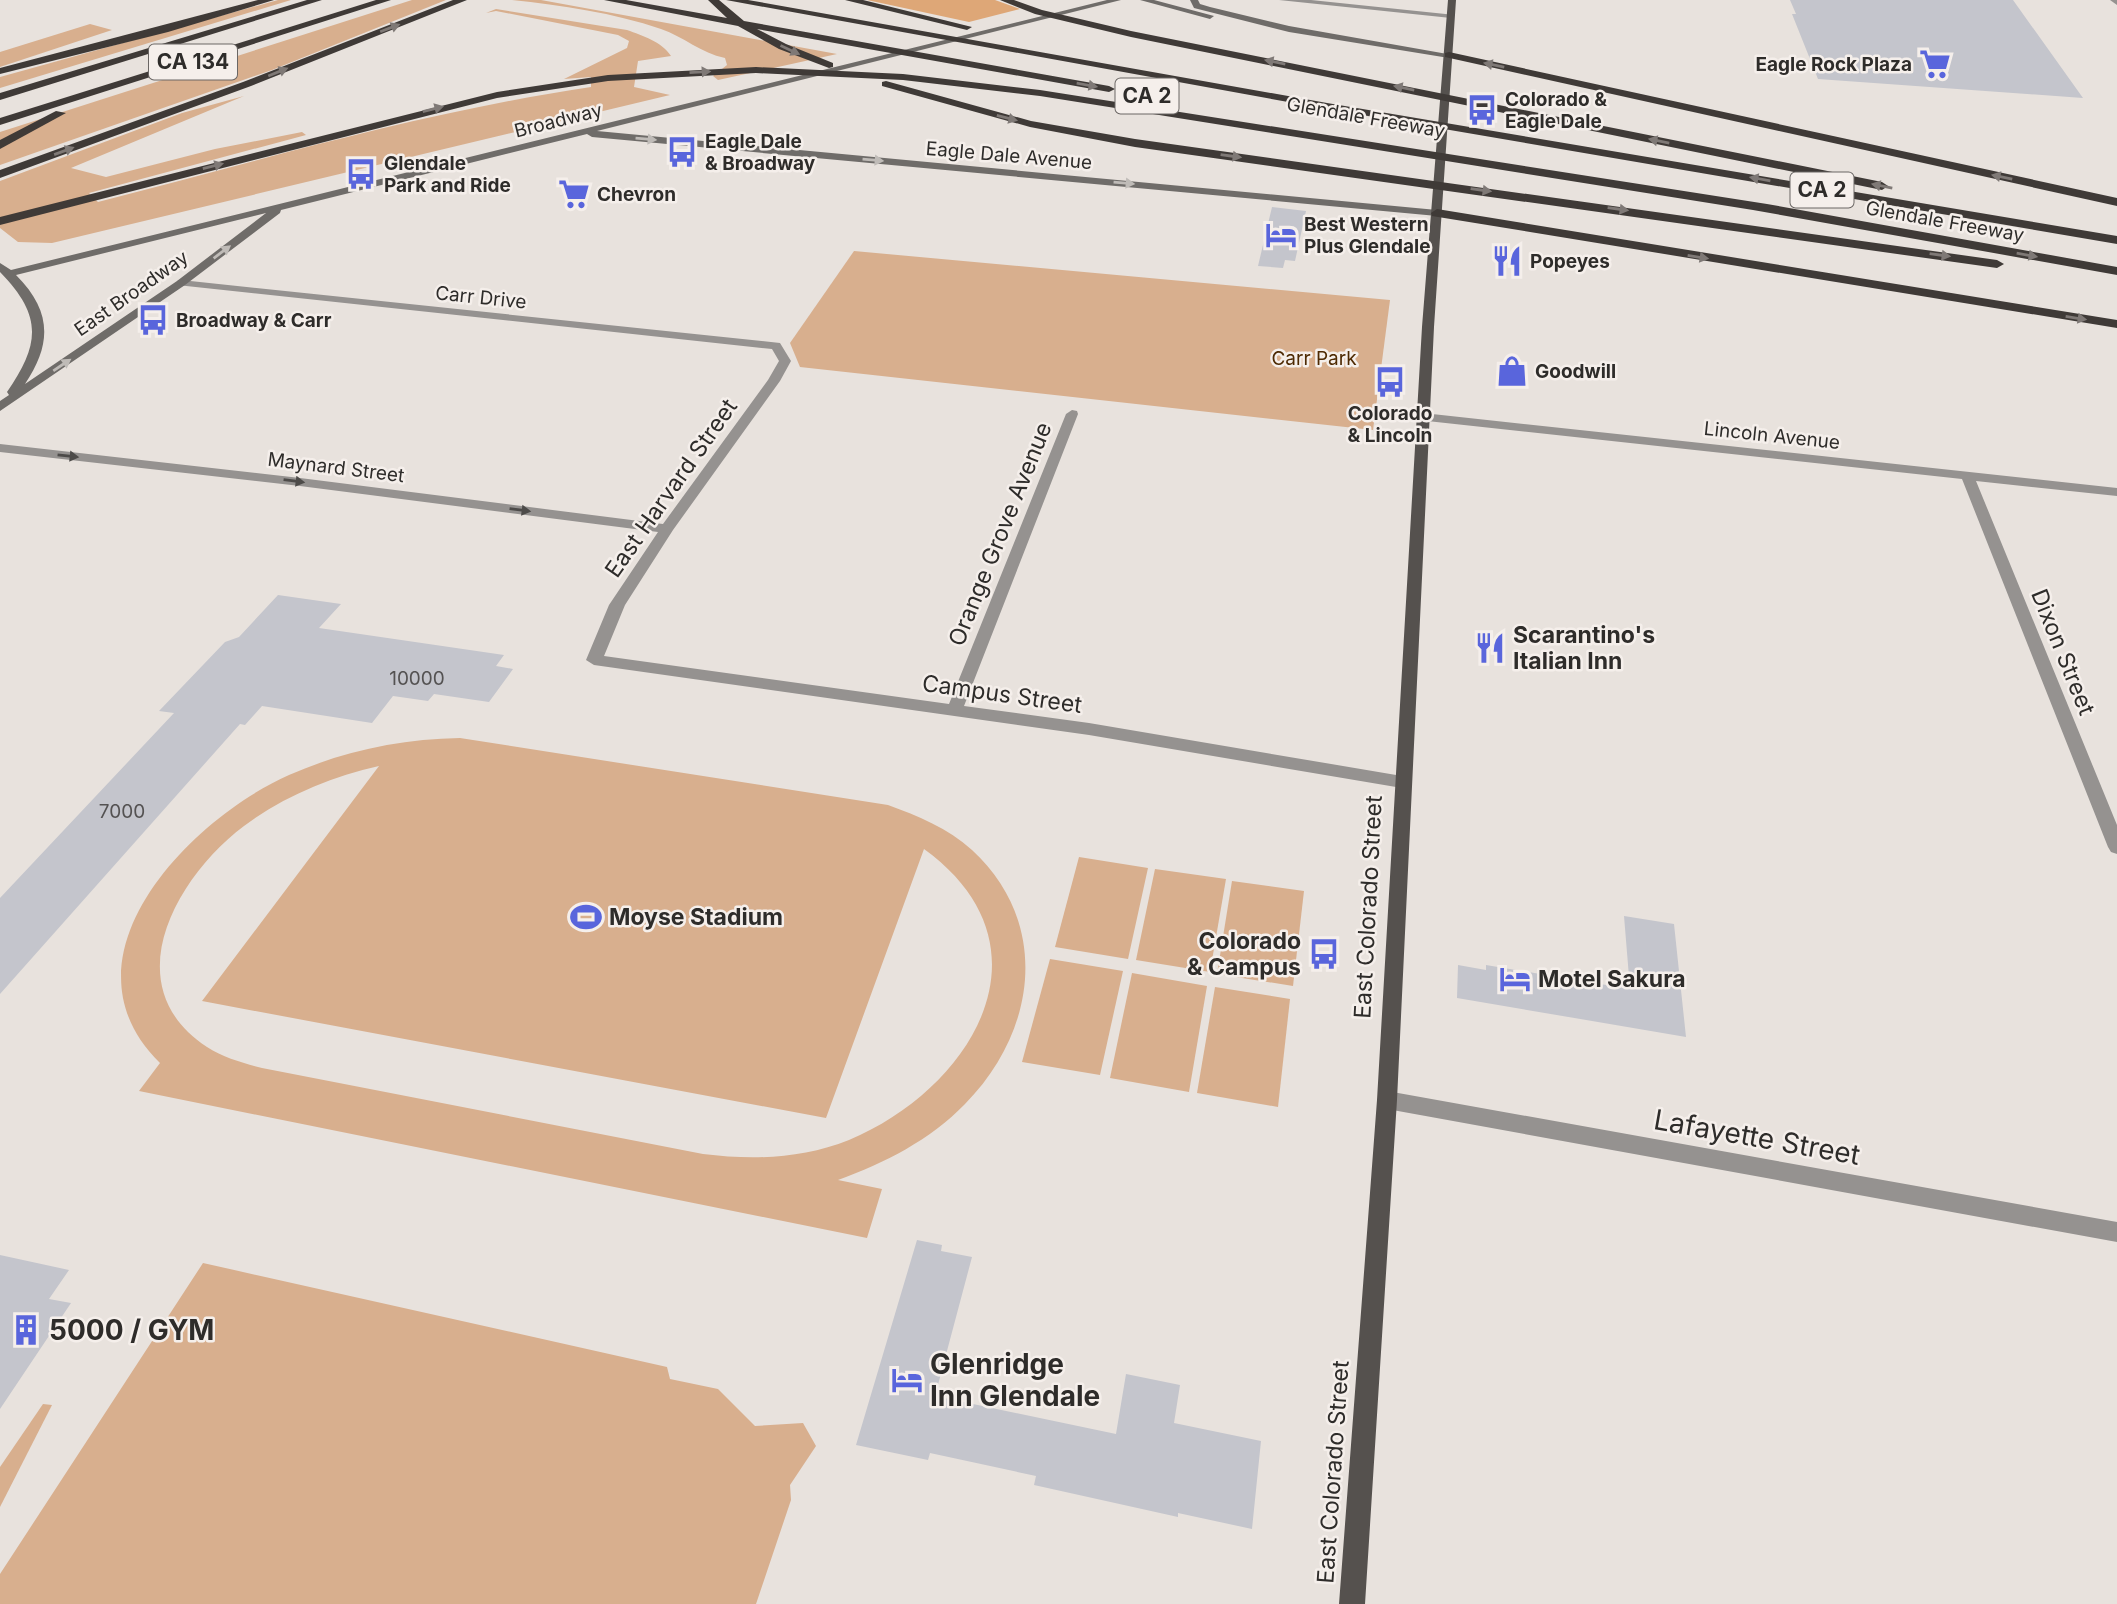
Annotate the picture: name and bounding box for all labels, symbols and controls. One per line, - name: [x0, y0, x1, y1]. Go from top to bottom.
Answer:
- one-way arrow: [380, 22, 401, 33]
- road number: CA 134: [149, 44, 237, 80]
- one-way arrow: [780, 44, 801, 55]
- supermarket icon: Eagle Rock Plaza: [1918, 47, 1952, 81]
- place label: Eagle Rock Plaza: [1755, 53, 1912, 76]
- one-way arrow: [1264, 56, 1286, 67]
- one-way arrow: [1483, 59, 1505, 70]
- one-way arrow: [690, 66, 712, 77]
- one-way arrow: [267, 67, 288, 78]
- road number: CA 2: [1116, 78, 1178, 114]
- one-way arrow: [1076, 80, 1098, 91]
- one-way arrow: [1393, 83, 1415, 94]
- place label: Colorado & Eagle Dale: [1505, 88, 1607, 133]
- street label: Glendale Freeway: [1285, 92, 1447, 143]
- bus stop icon: Colorado & Eagle Dale: [1465, 93, 1499, 127]
- street label: Broadway: [512, 98, 605, 143]
- one-way arrow: [422, 103, 444, 114]
- one-way arrow: [996, 113, 1018, 124]
- place label: Eagle Dale & Broadway: [705, 130, 816, 175]
- one-way arrow: [635, 134, 657, 145]
- bus stop icon: Eagle Dale & Broadway: [665, 135, 699, 169]
- one-way arrow: [1648, 136, 1670, 147]
- street label: Eagle Dale Avenue: [925, 137, 1093, 174]
- one-way arrow: [54, 145, 75, 156]
- one-way arrow: [1220, 151, 1242, 162]
- place label: Glendale Park and Ride: [384, 152, 511, 197]
- one-way arrow: [862, 155, 884, 166]
- bus stop icon: Glendale Park and Ride: [344, 157, 378, 191]
- one-way arrow: [203, 160, 224, 170]
- road number: CA 2: [1790, 172, 1854, 208]
- one-way arrow: [1991, 172, 2013, 183]
- one-way arrow: [1749, 173, 1771, 184]
- supermarket icon: Chevron: [557, 177, 591, 211]
- one-way arrow: [1113, 178, 1135, 189]
- one-way arrow: [1871, 180, 1893, 191]
- place label: Chevron: [597, 183, 676, 206]
- one-way arrow: [1470, 185, 1492, 196]
- street label: Glendale Freeway: [1864, 196, 2026, 247]
- one-way arrow: [1607, 204, 1629, 215]
- place label: Best Western Plus Glendale: [1304, 213, 1430, 258]
- hotel icon: Best Western Plus Glendale: [1264, 218, 1298, 252]
- restaurant icon: Popeyes: [1490, 244, 1524, 278]
- one-way arrow: [213, 245, 231, 259]
- street label: East Broadway: [70, 246, 193, 341]
- place label: Popeyes: [1530, 250, 1610, 273]
- one-way arrow: [1929, 250, 1951, 261]
- one-way arrow: [2016, 250, 2038, 261]
- one-way arrow: [1687, 252, 1709, 263]
- street label: Carr Drive: [434, 281, 528, 314]
- bus stop icon: Broadway & Carr: [136, 303, 170, 337]
- place label: Broadway & Carr: [176, 309, 332, 332]
- one-way arrow: [2065, 313, 2087, 324]
- park label: Carr Park: [1271, 347, 1357, 370]
- shop icon: Goodwill: [1495, 354, 1529, 388]
- one-way arrow: [53, 358, 71, 372]
- place label: Goodwill: [1535, 360, 1616, 383]
- bus stop icon: Colorado & Lincoln: [1373, 365, 1407, 399]
- street label: East Harvard Street: [599, 393, 743, 583]
- place label: Colorado & Lincoln: [1348, 402, 1432, 447]
- street label: Lincoln Avenue: [1703, 417, 1841, 454]
- street label: Orange Grove Avenue: [942, 418, 1058, 650]
- street label: Maynard Street: [266, 448, 406, 487]
- one-way arrow: [57, 451, 79, 462]
- one-way arrow: [283, 476, 305, 487]
- one-way arrow: [509, 504, 531, 515]
- street label: Dixon Street: [2025, 585, 2101, 719]
- place label: Scarantino's Italian Inn: [1513, 621, 1655, 675]
- restaurant icon: Scarantino's Italian Inn: [1473, 631, 1507, 665]
- house number: 10000: [389, 667, 445, 690]
- street label: Campus Street: [920, 669, 1084, 719]
- street label: East Colorado Street: [1348, 794, 1388, 1019]
- house number: 7000: [99, 800, 145, 823]
- sports icon: Moyse Stadium: [569, 900, 603, 934]
- place label: Moyse Stadium: [609, 903, 783, 931]
- place label: Colorado & Campus: [1187, 927, 1301, 981]
- bus stop icon: Colorado & Campus: [1307, 937, 1341, 971]
- hotel icon: Motel Sakura: [1498, 962, 1532, 996]
- place label: Motel Sakura: [1538, 965, 1686, 993]
- street label: Lafayette Street: [1651, 1102, 1863, 1172]
- building icon: 5000 / GYM: [9, 1313, 43, 1347]
- place label: 5000 / GYM: [49, 1313, 214, 1347]
- place label: Glenridge Inn Glendale: [930, 1347, 1100, 1413]
- street label: East Colorado Street: [1311, 1359, 1355, 1585]
- hotel icon: Glenridge Inn Glendale: [890, 1363, 924, 1397]

